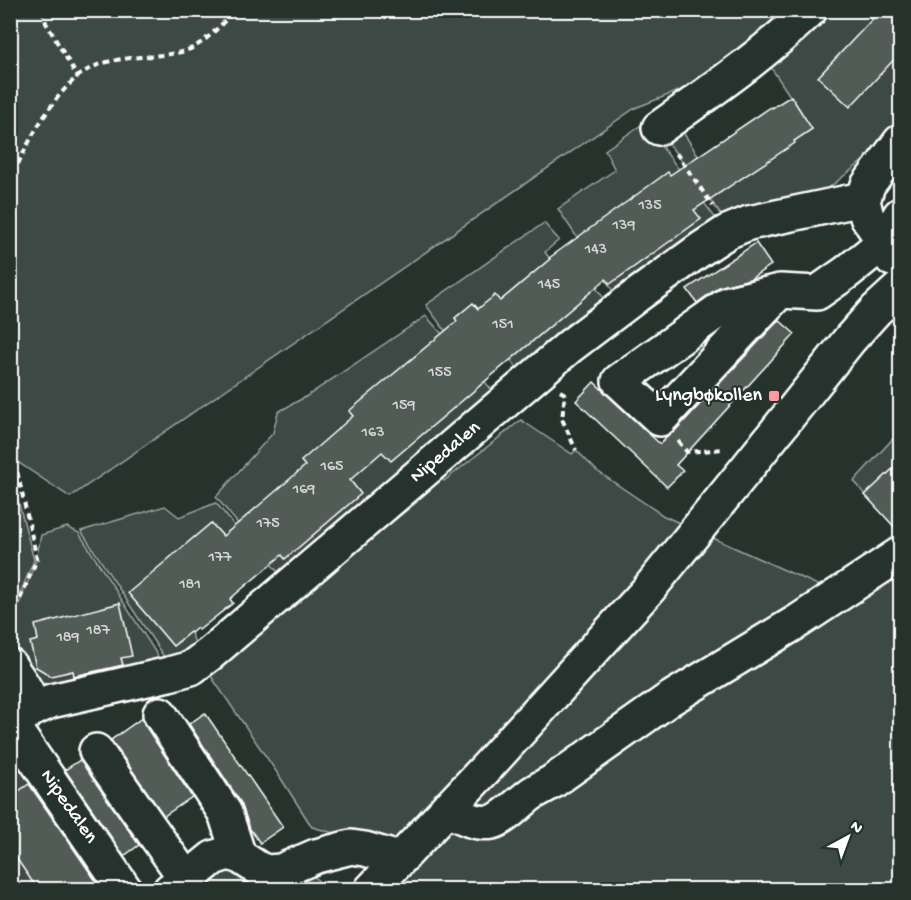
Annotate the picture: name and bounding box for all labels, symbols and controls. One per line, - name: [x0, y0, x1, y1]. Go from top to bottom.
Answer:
- house number: 135: [637, 197, 662, 216]
- house number: 139: [612, 217, 635, 236]
- house number: 143: [584, 241, 607, 260]
- house number: 145: [537, 276, 560, 295]
- house number: 151: [491, 316, 514, 335]
- house number: 155: [427, 364, 452, 383]
- place label: Lyngbøkollen: [655, 385, 762, 408]
- marker: Lyngbøkollen: [767, 389, 781, 403]
- house number: 159: [392, 397, 415, 416]
- street label: Nipedalen: [406, 417, 486, 489]
- house number: 163: [361, 424, 384, 443]
- house number: 165: [320, 458, 343, 477]
- house number: 169: [292, 481, 315, 500]
- house number: 175: [255, 515, 280, 534]
- house number: 177: [207, 549, 232, 568]
- house number: 181: [178, 576, 201, 595]
- house number: 187: [85, 622, 110, 641]
- house number: 189: [55, 629, 80, 648]
- street label: Nipedalen: [34, 766, 102, 849]
- north arrow: [818, 807, 878, 867]
- text: N: [845, 818, 866, 839]

